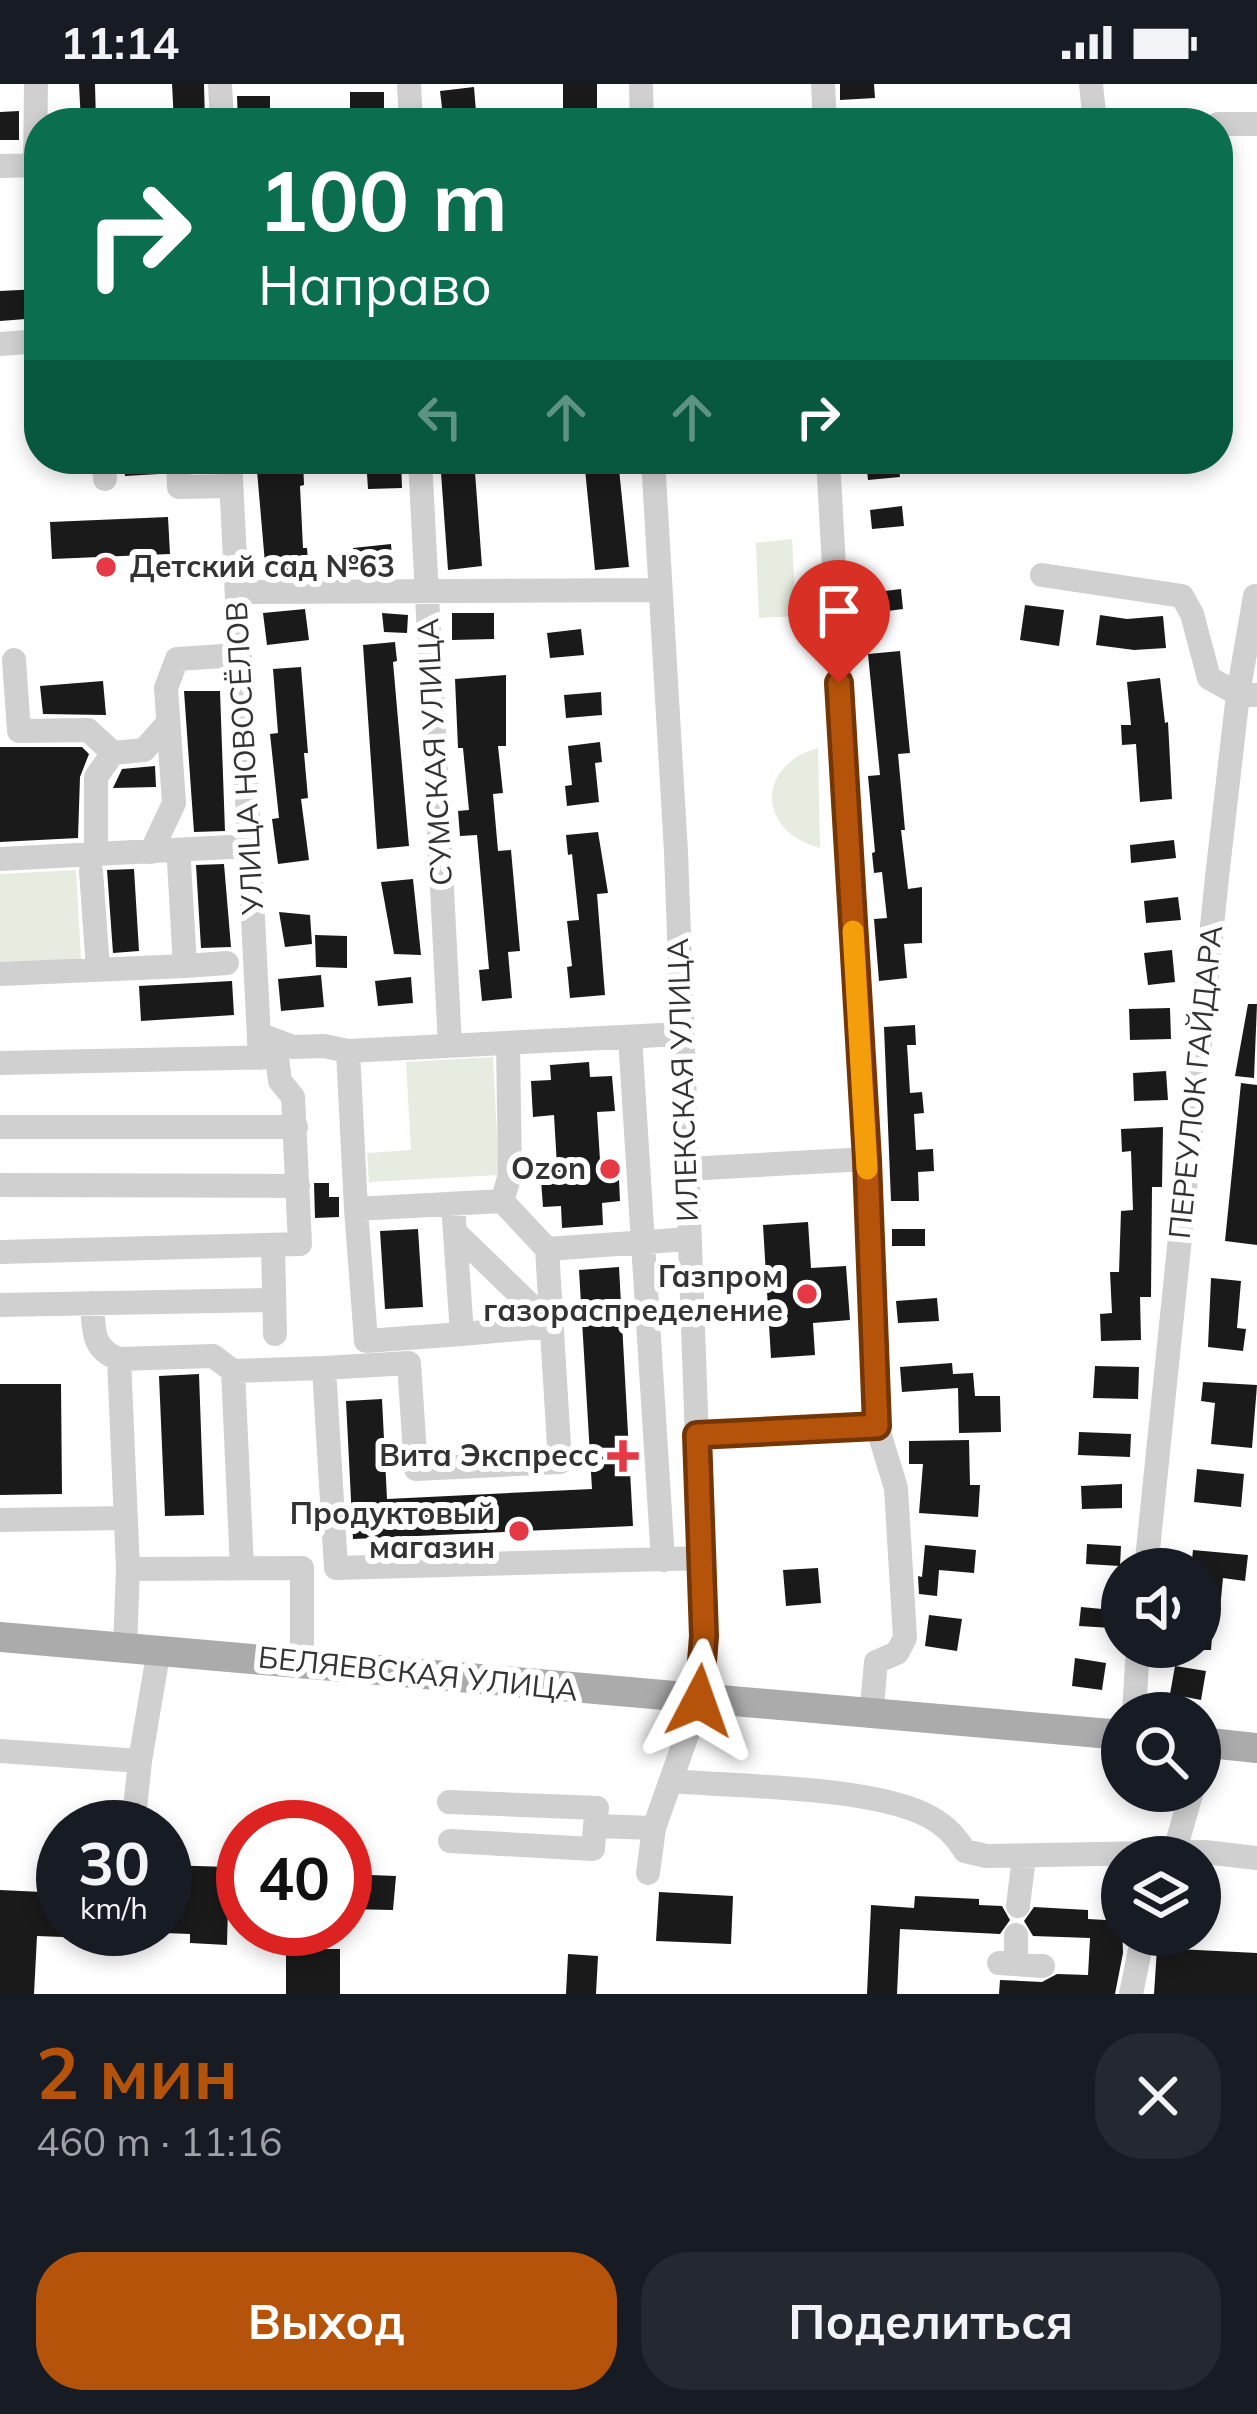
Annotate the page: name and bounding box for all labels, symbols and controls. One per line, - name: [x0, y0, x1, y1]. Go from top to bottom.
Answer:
- text: 11:14: [60, 14, 179, 70]
- text: 100 m: [258, 147, 508, 252]
- icon: right: [60, 156, 216, 312]
- text: Направо: [258, 251, 492, 319]
- icon: left: [407, 384, 473, 450]
- icon: ahead: [533, 384, 599, 450]
- icon: ahead: [659, 384, 725, 450]
- icon: right: [785, 384, 851, 450]
- place label: Детский сад №63: [130, 547, 395, 585]
- marker: Детский сад №63: [93, 554, 119, 580]
- pin: [788, 560, 890, 683]
- icon: arrive: [806, 578, 872, 644]
- street label: УЛИЦА НОВОСЁЛОВ: [217, 601, 271, 917]
- street label: СУМСКАЯ УЛИЦА: [408, 617, 460, 887]
- street label: ПЕРЕУЛОК ГАЙДАРА: [1160, 923, 1230, 1241]
- street label: ИЛЕКСКАЯ УЛИЦА: [658, 937, 706, 1223]
- place label: Ozon: [511, 1149, 586, 1187]
- marker: Ozon: [597, 1156, 623, 1182]
- place label: Газпром газораспределение: [483, 1257, 783, 1329]
- marker: Газпром газораспределение: [794, 1281, 820, 1307]
- place label: Вита Экспресс: [379, 1436, 599, 1474]
- marker: Вита Экспресс: [610, 1443, 636, 1469]
- place label: Продуктовый магазин: [290, 1494, 495, 1566]
- marker: Продуктовый магазин: [506, 1518, 532, 1544]
- map controls: [1101, 1548, 1221, 1956]
- button: sound: [1101, 1548, 1221, 1668]
- street label: БЕЛЯЕВСКАЯ УЛИЦА: [256, 1637, 580, 1709]
- position arrow: [636, 1638, 762, 1764]
- button: search: [1101, 1692, 1221, 1812]
- speed limit sign: 40: [216, 1800, 372, 1956]
- text: 30: [78, 1825, 150, 1900]
- button: layers: [1101, 1836, 1221, 1956]
- text: km/h: [80, 1889, 148, 1927]
- text: 2 мин: [36, 2027, 238, 2117]
- button: close: [1095, 2033, 1221, 2159]
- text: 460 m · 11:16: [36, 2117, 282, 2166]
- button: Выход: [36, 2252, 617, 2390]
- button: Поделиться: [641, 2252, 1221, 2390]

